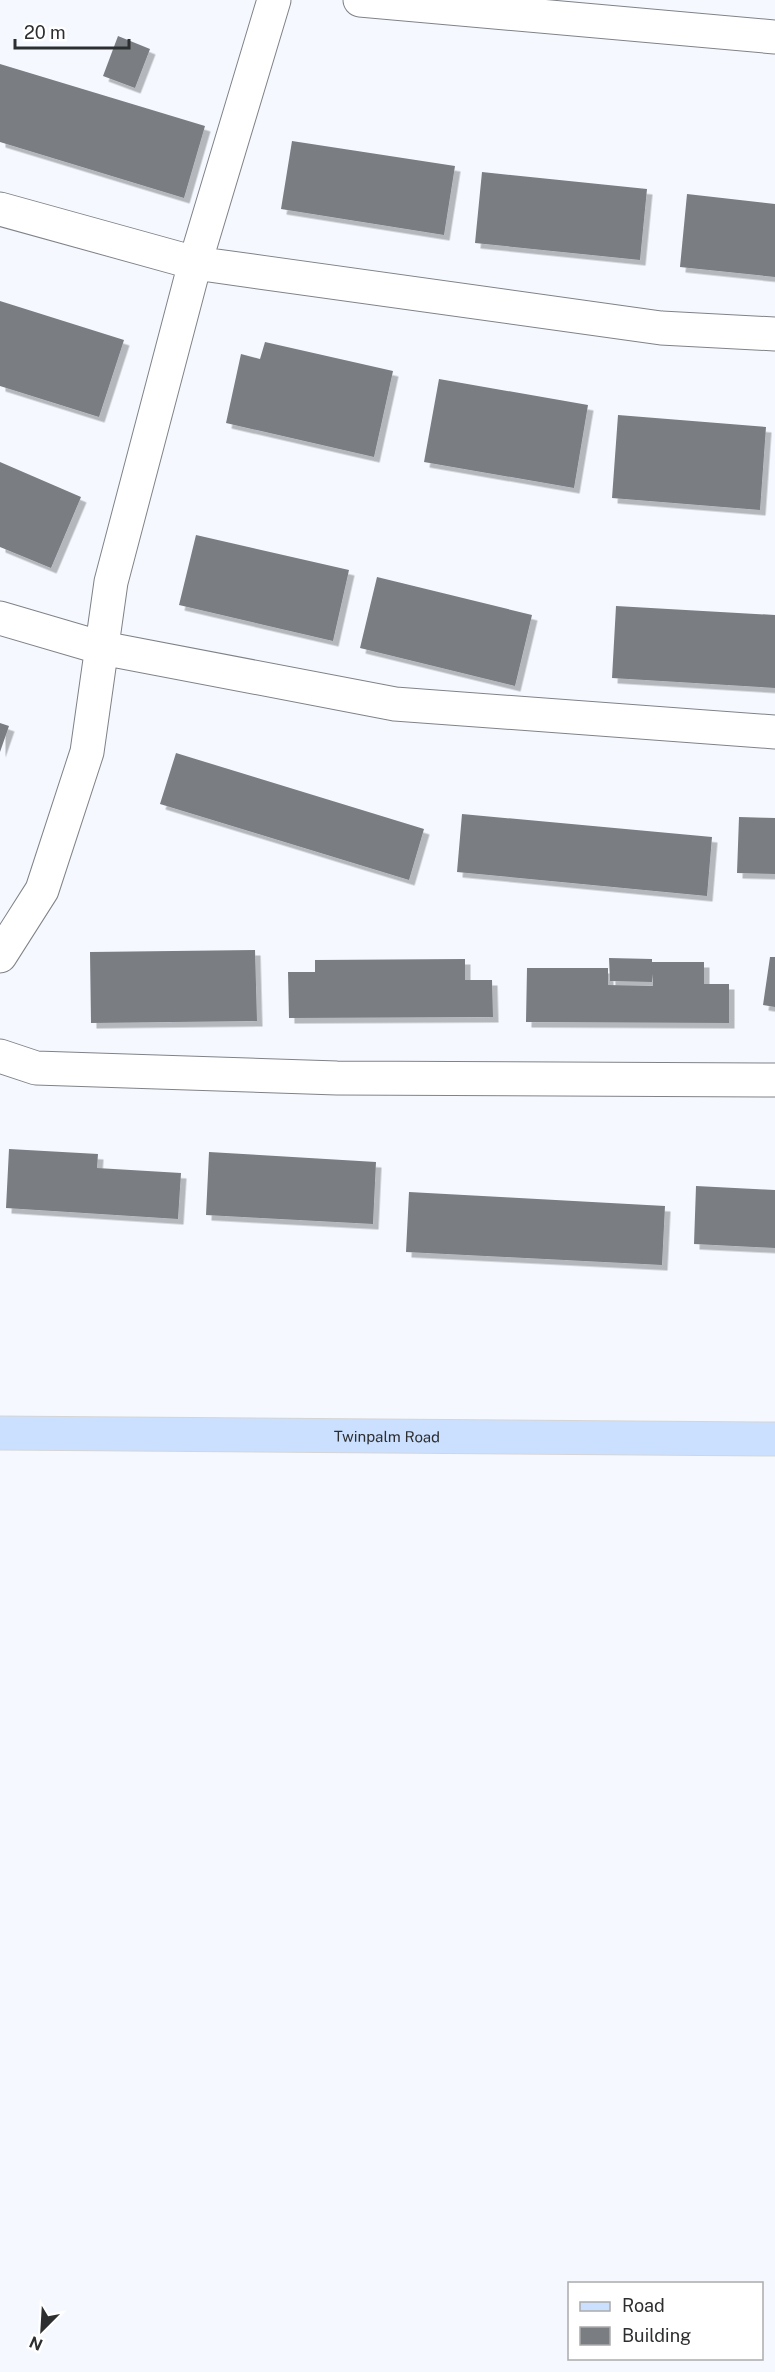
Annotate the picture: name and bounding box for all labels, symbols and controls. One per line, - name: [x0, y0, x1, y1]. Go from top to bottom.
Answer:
- scale bar: [15, 12, 129, 50]
- text: 20 m: [24, 22, 66, 43]
- street label: Twinpalm Road: [334, 1427, 440, 1445]
- legend: [568, 2282, 763, 2360]
- text: Road: [622, 2295, 665, 2316]
- north arrow: [12, 2300, 72, 2360]
- text: Building: [622, 2325, 691, 2346]
- text: N: [27, 2332, 46, 2354]

